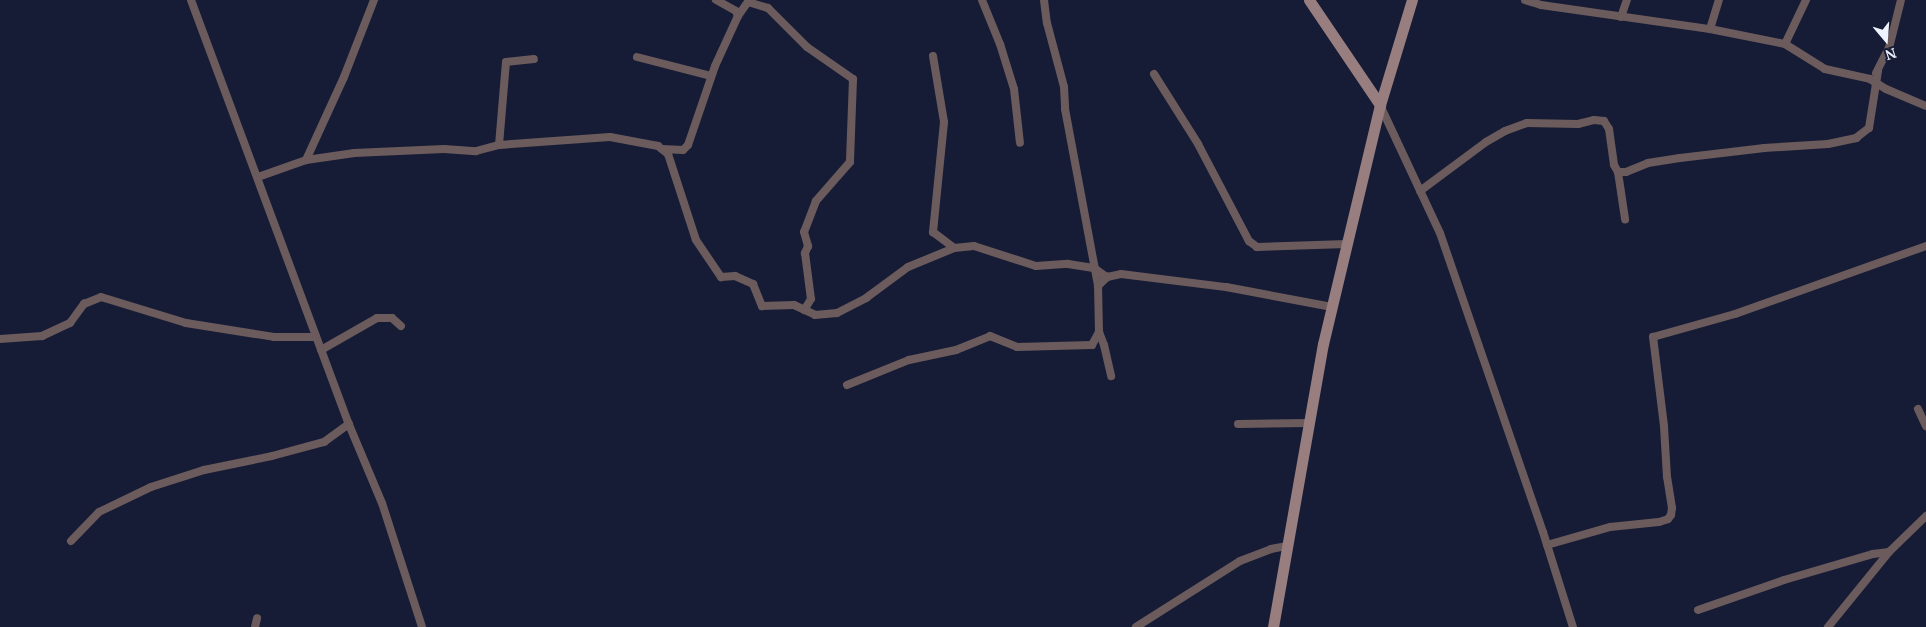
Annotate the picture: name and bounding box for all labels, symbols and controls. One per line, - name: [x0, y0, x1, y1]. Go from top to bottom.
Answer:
- north arrow: [1861, 15, 1911, 65]
- text: N: [1883, 44, 1899, 65]

